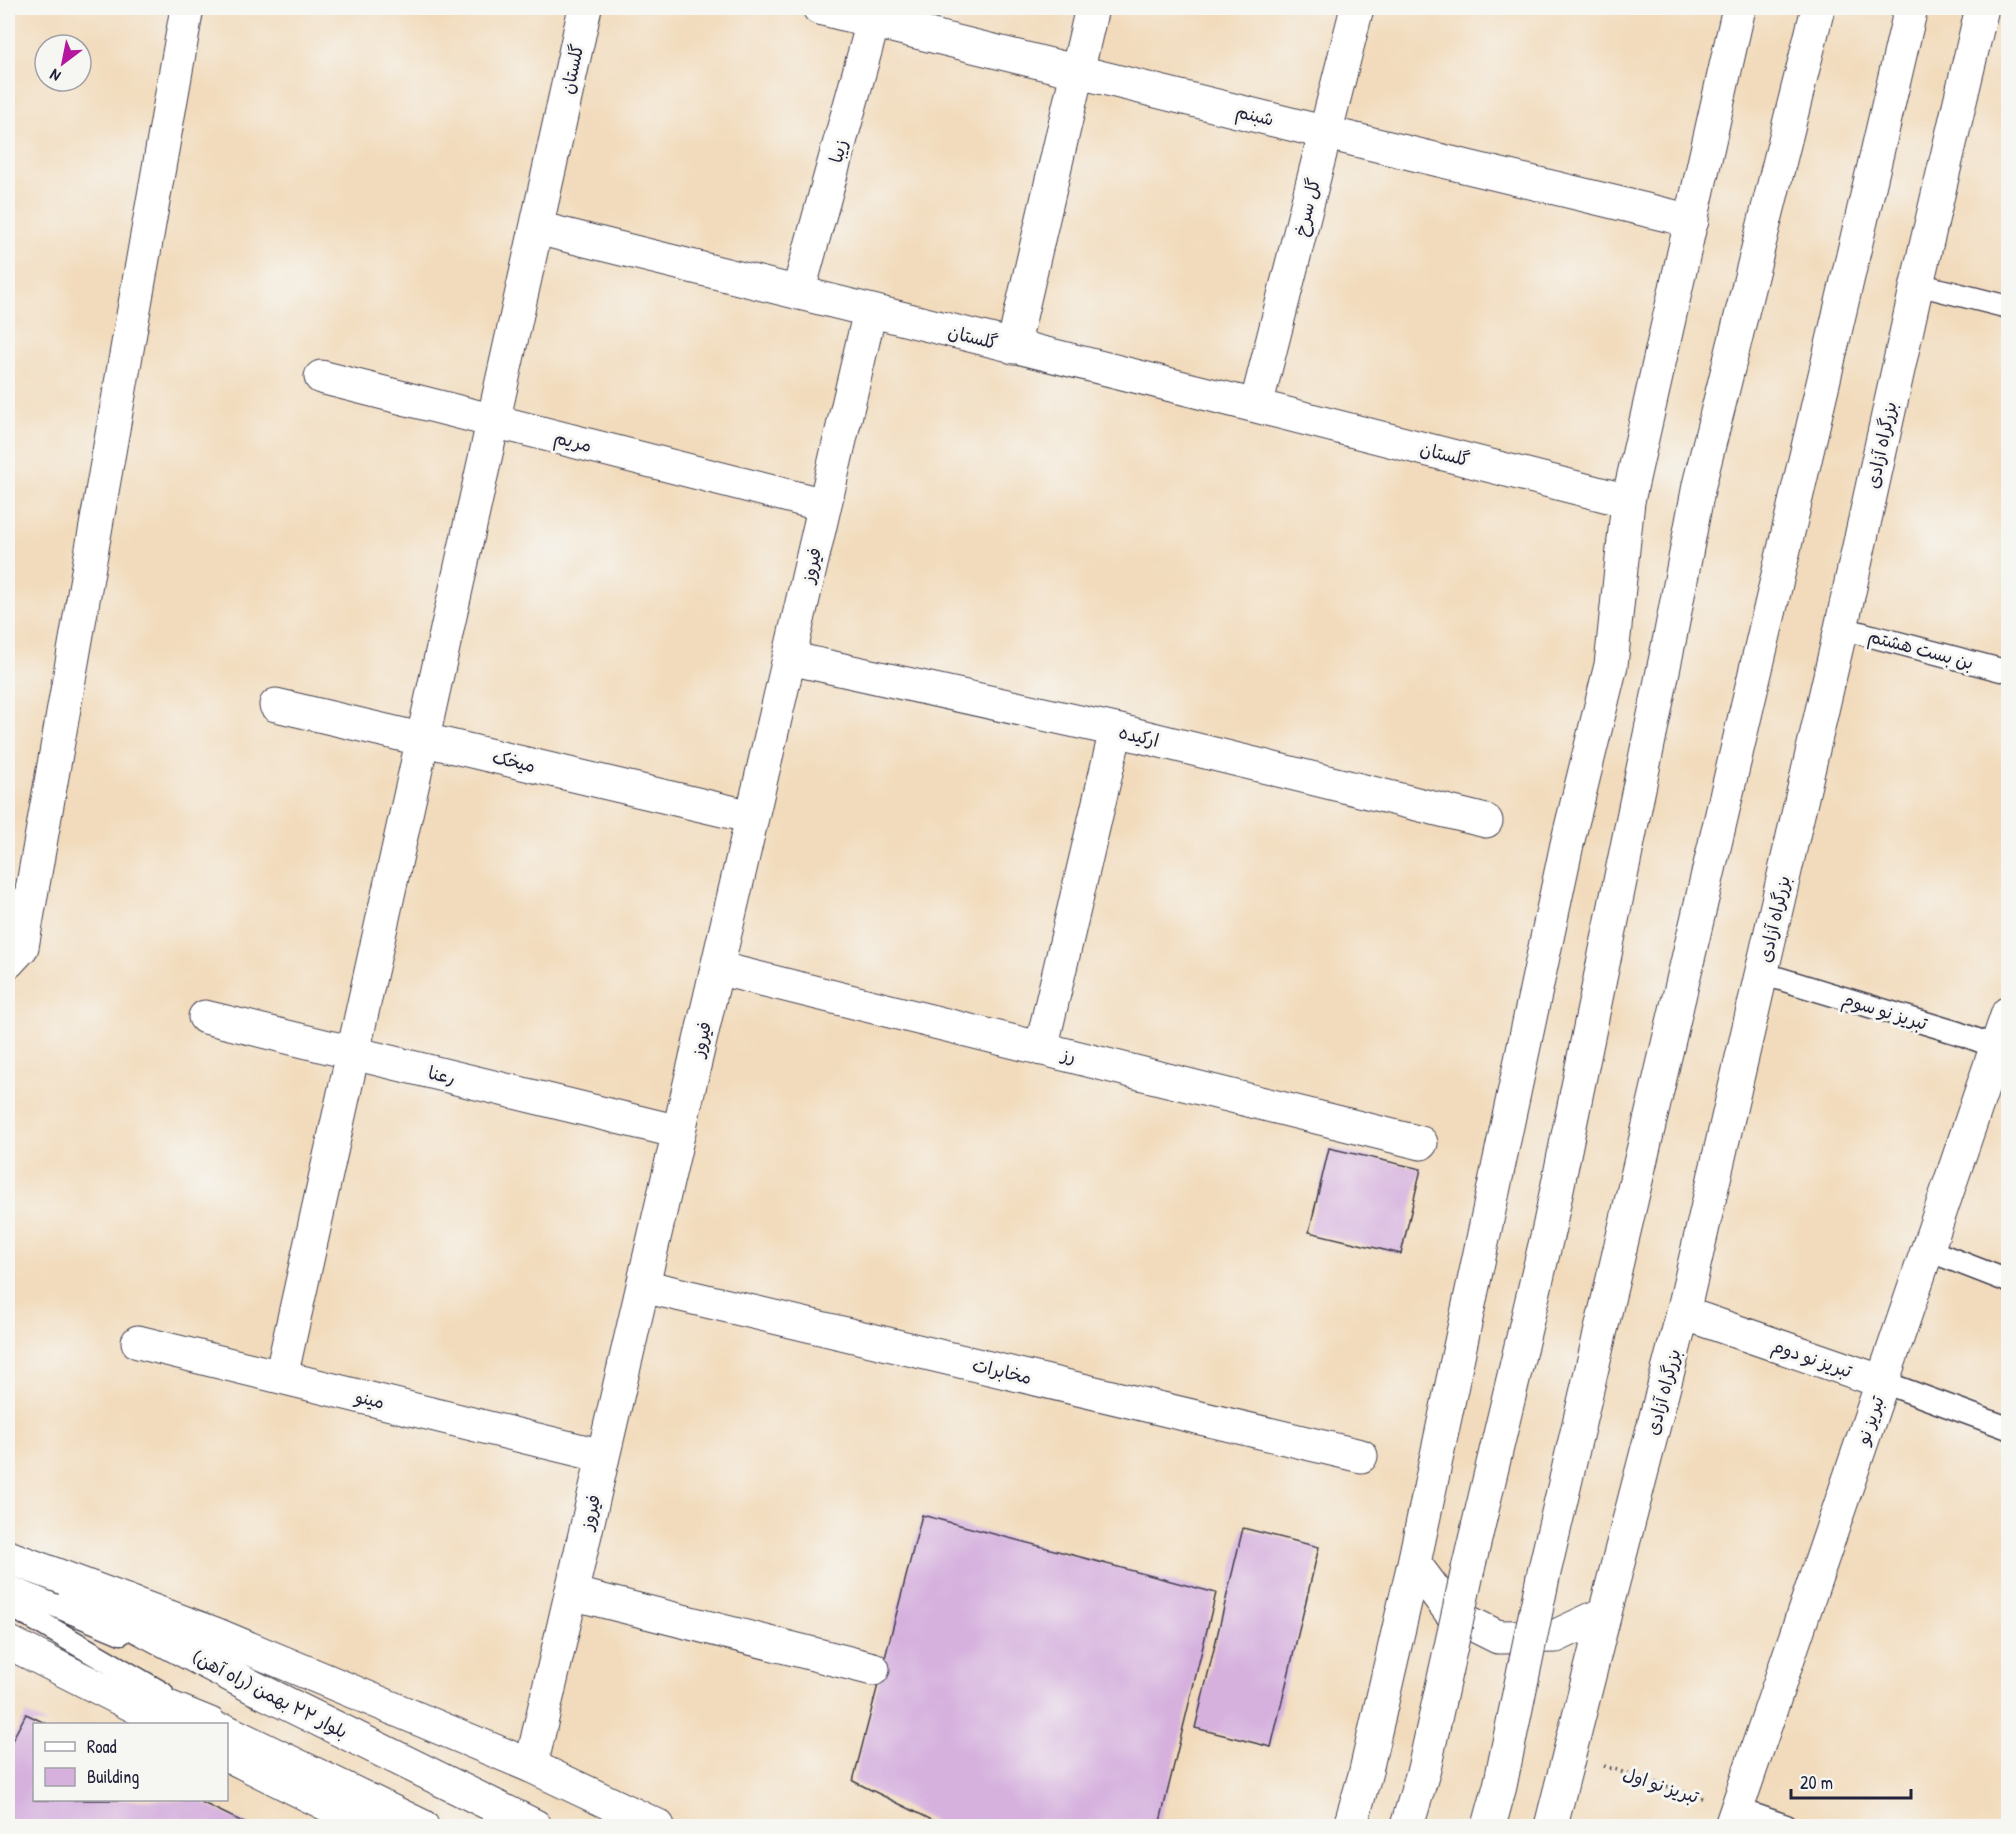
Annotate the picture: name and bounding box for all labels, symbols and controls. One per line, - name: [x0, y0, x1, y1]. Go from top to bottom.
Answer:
- north arrow: [33, 33, 93, 93]
- street label: گلستان: [555, 42, 590, 96]
- text: N: [45, 64, 64, 87]
- street label: شبنم: [1233, 98, 1277, 134]
- street label: زیبا: [823, 136, 853, 166]
- street label: گل سرخ: [1288, 175, 1326, 239]
- street label: گلستان: [946, 319, 1001, 355]
- street label: بزرگراه آزادی: [1860, 399, 1902, 491]
- street label: مریم: [551, 424, 595, 460]
- street label: گلستان: [1418, 436, 1473, 472]
- street label: فیروز: [794, 545, 827, 587]
- street label: بن بست هشتم: [1865, 623, 1976, 677]
- street label: ارکیده: [1116, 719, 1162, 753]
- street label: میخک: [490, 744, 538, 778]
- street label: بزرگراه آزادی: [1752, 873, 1796, 965]
- street label: تبریز نو سوم: [1839, 986, 1931, 1038]
- street label: فیروز: [684, 1019, 717, 1061]
- street label: رز: [1057, 1041, 1079, 1069]
- street label: رعنا: [426, 1060, 458, 1090]
- street label: تبریز نو دوم: [1768, 1333, 1856, 1385]
- street label: بزرگراه آزادی: [1640, 1346, 1686, 1438]
- street label: مخابرات: [970, 1352, 1034, 1390]
- street label: مینو: [352, 1383, 387, 1415]
- street label: تبریز نو: [1849, 1392, 1890, 1449]
- street label: فیروز: [573, 1492, 606, 1534]
- street label: بلوار ۲۲ بهمن (راه آهن): [188, 1644, 352, 1744]
- legend: [33, 1723, 228, 1801]
- text: Road: [87, 1734, 117, 1759]
- street label: تبریز نو اول: [1620, 1761, 1703, 1809]
- scale bar: [1791, 1762, 1911, 1800]
- text: Building: [87, 1764, 139, 1789]
- text: 20 m: [1800, 1770, 1833, 1795]

